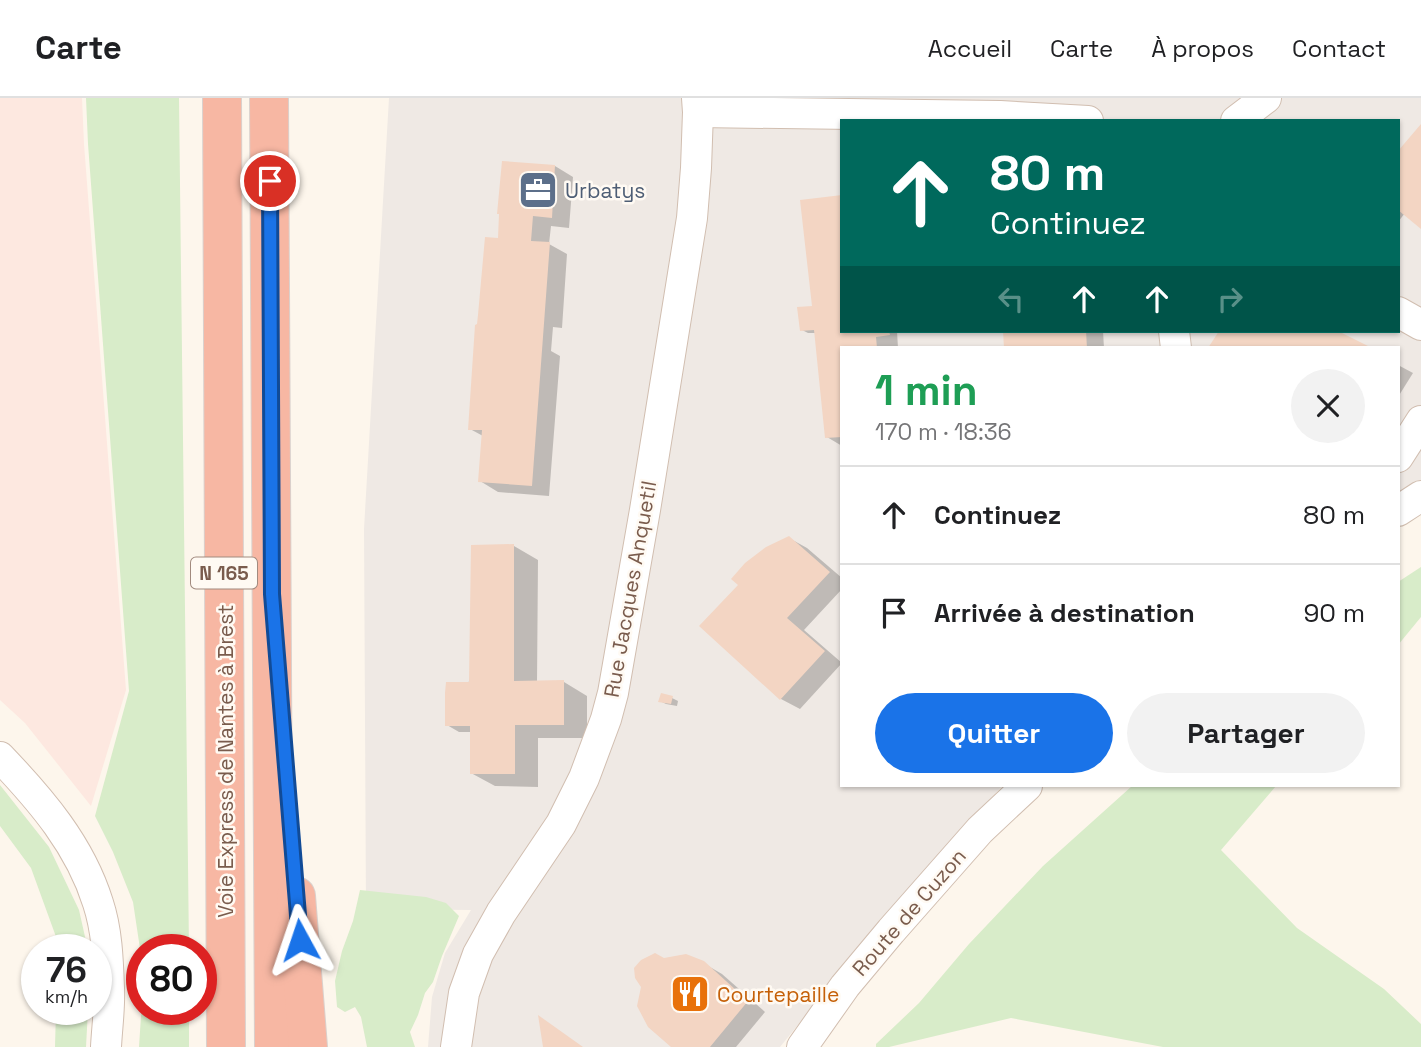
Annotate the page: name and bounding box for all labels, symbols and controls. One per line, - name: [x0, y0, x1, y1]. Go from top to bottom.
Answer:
- text: Carte: [35, 27, 122, 69]
- text: Accueil: [928, 33, 1012, 64]
- text: Carte: [1050, 33, 1113, 64]
- text: À propos: [1151, 33, 1254, 64]
- text: Contact: [1292, 33, 1386, 64]
- text: 80 m: [990, 142, 1105, 204]
- icon: ahead: [875, 147, 966, 238]
- pin: [240, 151, 300, 211]
- icon: arrive: [251, 162, 289, 200]
- office icon: Urbatys: [517, 169, 559, 211]
- place label: Urbatys: [565, 177, 645, 204]
- text: Continuez: [990, 203, 1146, 243]
- icon: left: [992, 280, 1030, 318]
- icon: ahead: [1065, 280, 1103, 318]
- icon: ahead: [1138, 280, 1176, 318]
- icon: right: [1211, 280, 1249, 318]
- text: 1 min: [875, 364, 978, 417]
- button: close: [1291, 369, 1365, 443]
- text: 170 m · 18:36: [875, 417, 1012, 447]
- street label: Rue Jacques Anquetil: [598, 478, 662, 700]
- icon: ahead: [875, 496, 913, 534]
- text: Continuez: [934, 498, 1061, 532]
- text: 80 m: [1303, 498, 1365, 532]
- road number: N 165: [191, 558, 257, 588]
- icon: arrive: [875, 594, 913, 632]
- text: Arrivée à destination: [934, 596, 1195, 630]
- text: 90 m: [1303, 596, 1365, 630]
- street label: Voie Express de Nantes à Brest: [212, 604, 239, 918]
- button: Quitter: [875, 693, 1113, 773]
- button: Partager: [1127, 693, 1365, 773]
- street label: Route de Cuzon: [846, 843, 972, 981]
- position arrow: [263, 903, 337, 977]
- speed limit sign: 80: [126, 934, 217, 1025]
- text: 76: [46, 948, 87, 992]
- restaurant icon: Courtepaille: [669, 973, 711, 1015]
- place label: Courtepaille: [717, 981, 839, 1008]
- text: km/h: [45, 985, 88, 1008]

